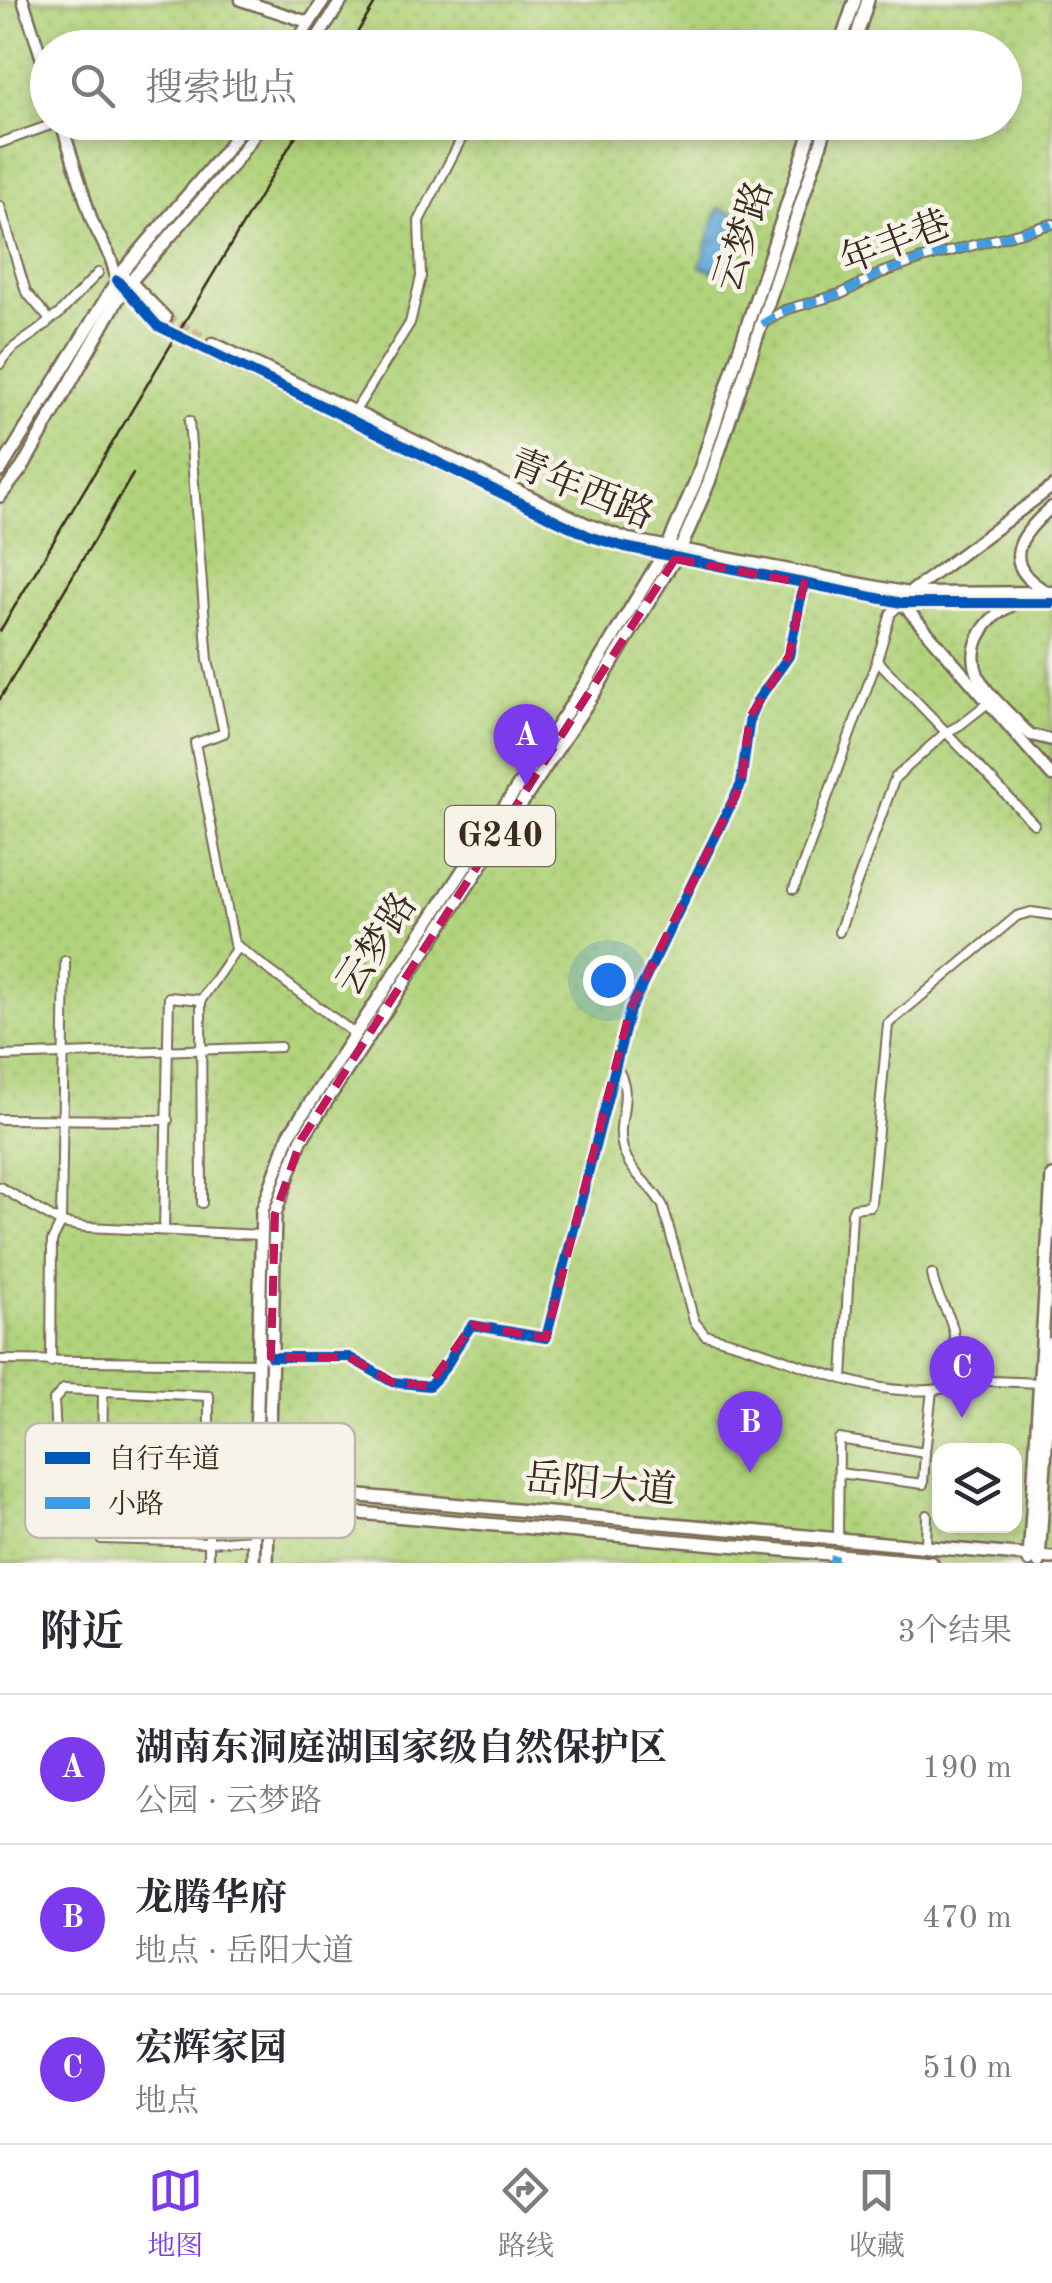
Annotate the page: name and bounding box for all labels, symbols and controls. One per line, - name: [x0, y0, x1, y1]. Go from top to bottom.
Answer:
- search box: [30, 30, 1022, 140]
- icon: search: [65, 58, 120, 113]
- text: 搜索地点: [145, 71, 297, 109]
- street label: 云梦路: [706, 176, 781, 297]
- street label: 年丰巷: [835, 202, 956, 282]
- street label: 青年西路: [503, 441, 660, 537]
- pin: A: [494, 704, 558, 786]
- road number: G240: [445, 806, 555, 866]
- street label: 云梦路: [329, 885, 425, 1003]
- your location: [583, 955, 634, 1006]
- pin: C: [930, 1336, 994, 1418]
- pin: B: [718, 1390, 782, 1473]
- legend: [25, 1423, 355, 1538]
- map controls: [932, 1443, 1022, 1533]
- button: layers: [932, 1443, 1022, 1533]
- text: 自行车道: [108, 1444, 220, 1475]
- street label: 岳阳大道: [523, 1456, 678, 1512]
- text: 小路: [108, 1489, 164, 1520]
- text: 附近: [40, 1613, 124, 1655]
- text: 3个结果: [897, 1617, 1012, 1649]
- text: 湖南东洞庭湖国家级自然保护区: [135, 1731, 667, 1769]
- text: A: [60, 1753, 85, 1785]
- text: 190 m: [922, 1753, 1012, 1785]
- text: 公园 · 云梦路: [135, 1787, 322, 1819]
- text: 龙腾华府: [135, 1881, 287, 1919]
- text: B: [61, 1903, 84, 1935]
- text: 470 m: [922, 1903, 1012, 1935]
- text: 地点 · 岳阳大道: [135, 1937, 354, 1969]
- text: 宏辉家园: [135, 2031, 287, 2069]
- text: C: [62, 2053, 83, 2085]
- text: 510 m: [922, 2053, 1012, 2085]
- text: 地点: [135, 2087, 199, 2119]
- tab: 地图: [147, 2163, 203, 2266]
- tab: 路线: [498, 2163, 554, 2266]
- tab: 收藏: [849, 2163, 905, 2266]

